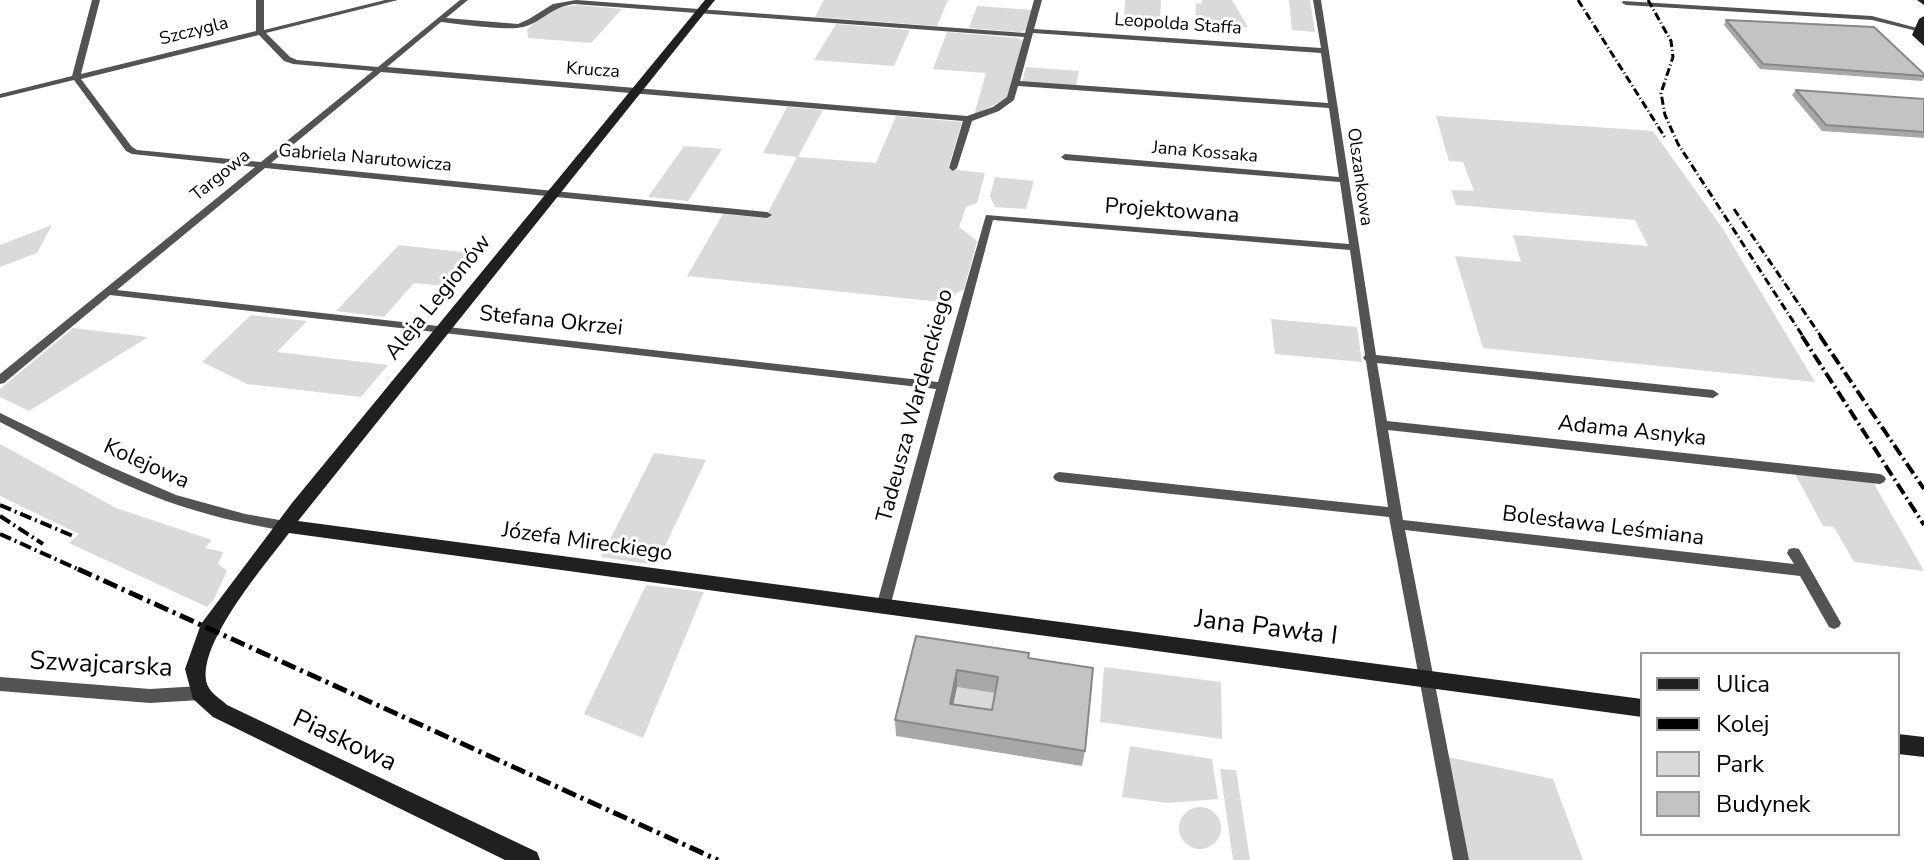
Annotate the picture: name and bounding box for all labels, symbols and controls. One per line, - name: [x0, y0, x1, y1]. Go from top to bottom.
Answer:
- street label: Leopolda Staffa: [1114, 10, 1242, 40]
- street label: Szczygla: [157, 13, 231, 51]
- street label: Krucza: [565, 58, 621, 84]
- street label: Olszankowa: [1341, 127, 1377, 227]
- street label: Jana Kossaka: [1151, 138, 1259, 168]
- street label: Gabriela Narutowicza: [278, 141, 452, 177]
- street label: Targowa: [187, 146, 255, 206]
- street label: Projektowana: [1104, 194, 1240, 230]
- street label: Aleja Legionów: [380, 230, 498, 366]
- street label: Tadeusza Wardenckiego: [872, 286, 960, 526]
- street label: Stefana Okrzei: [478, 301, 624, 343]
- street label: Adama Asnyka: [1556, 411, 1708, 453]
- street label: Kolejowa: [99, 434, 193, 496]
- street label: Bolesława Leśmiana: [1500, 502, 1706, 552]
- street label: Józefa Mireckiego: [500, 518, 674, 568]
- street label: Jana Pawła I: [1193, 605, 1339, 653]
- street label: Szwajcarska: [29, 647, 173, 685]
- legend: [1640, 652, 1900, 836]
- text: Ulica: [1716, 668, 1770, 700]
- street label: Piaskowa: [287, 704, 401, 780]
- text: Kolej: [1716, 708, 1770, 740]
- text: Park: [1716, 748, 1764, 780]
- text: Budynek: [1716, 788, 1810, 820]

